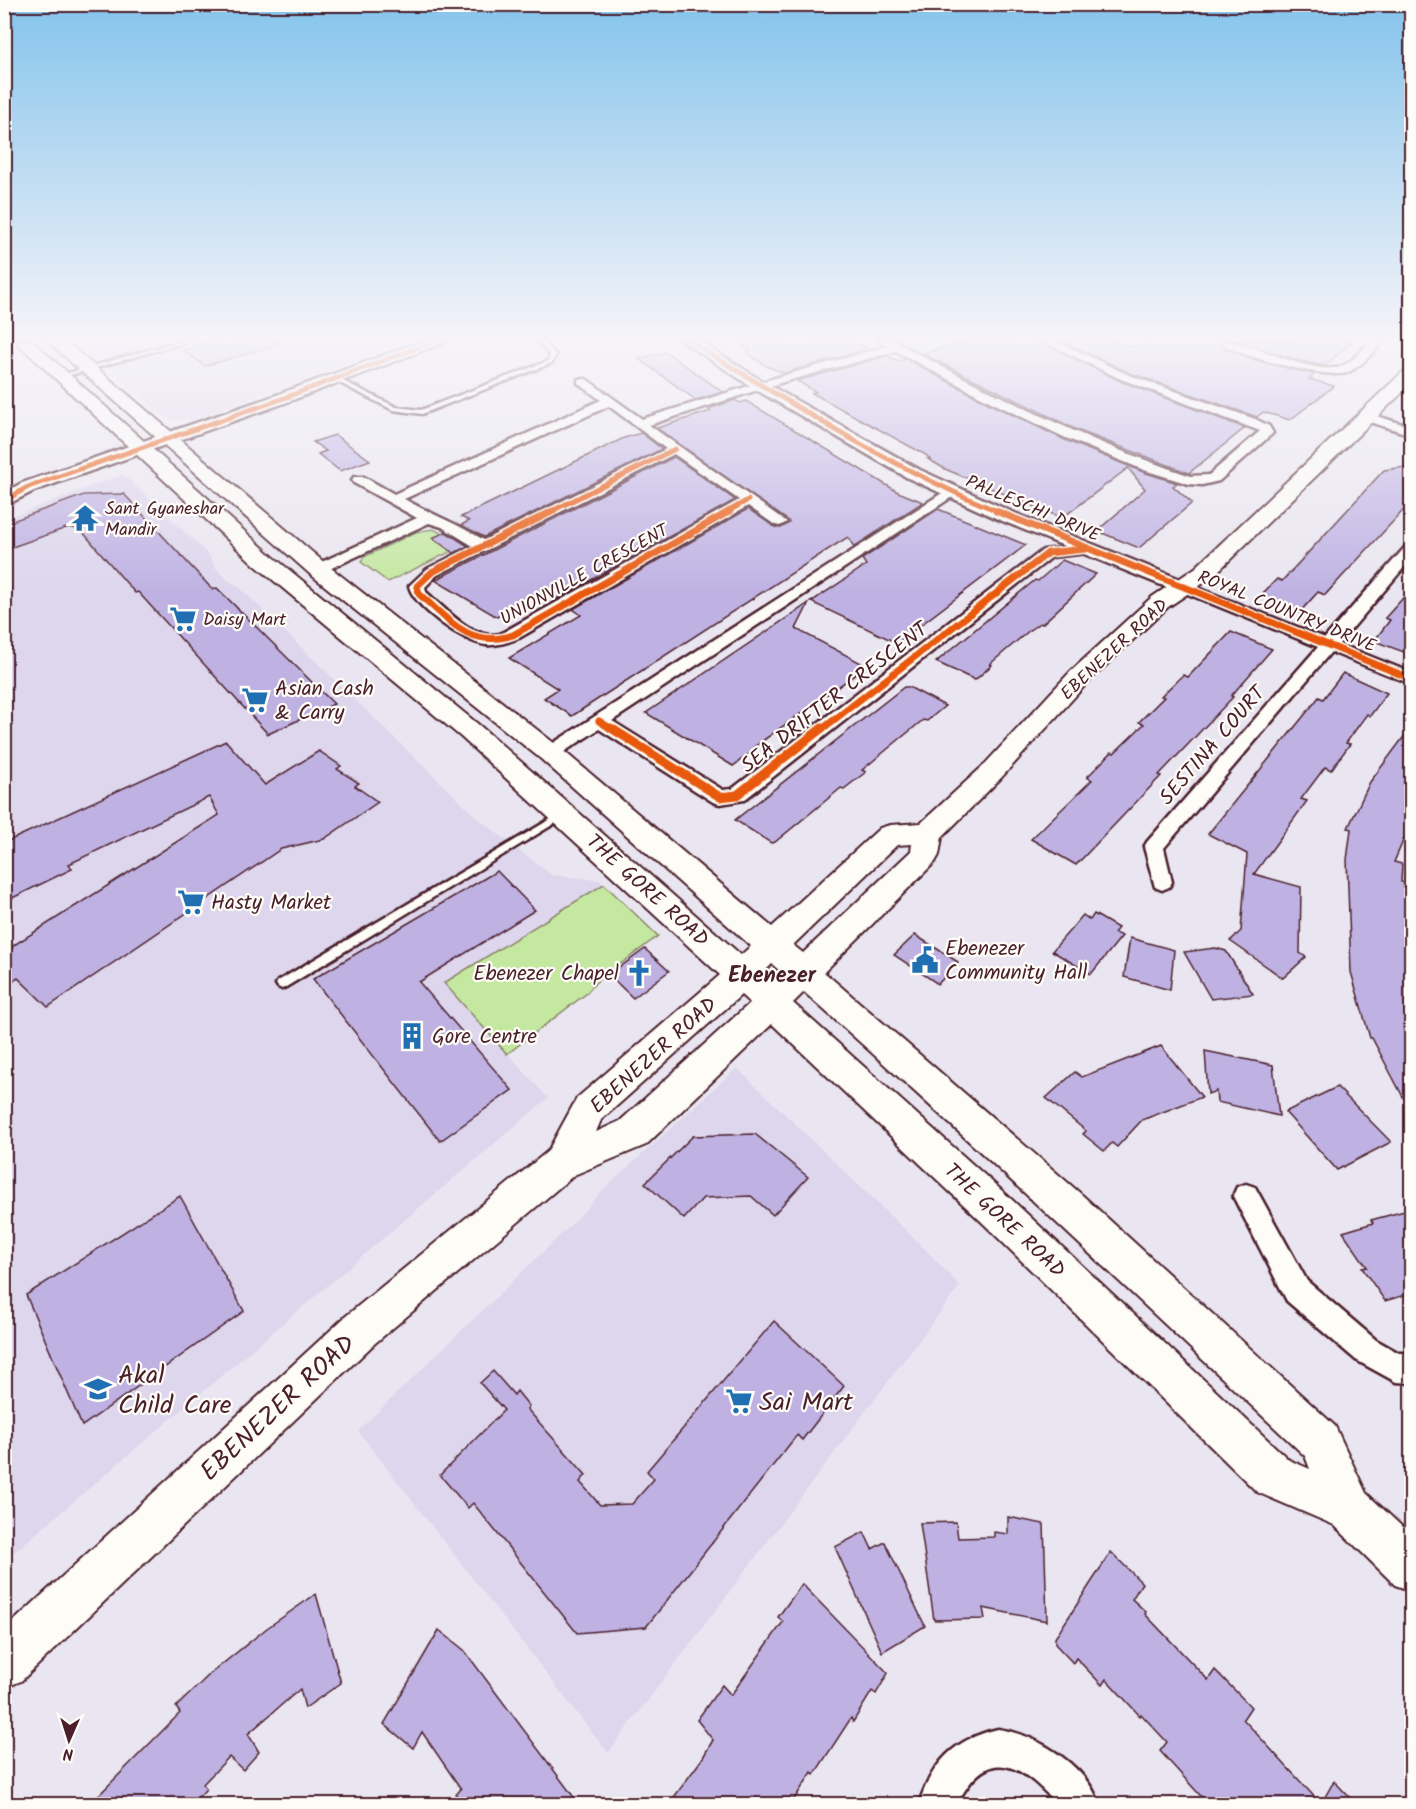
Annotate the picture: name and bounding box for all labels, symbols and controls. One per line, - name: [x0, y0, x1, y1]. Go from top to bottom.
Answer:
- street label: PALLESCHI DRIVE: [961, 468, 1105, 551]
- place label: Sant Gyaneshar Mandir: [105, 495, 225, 545]
- temple icon: Sant Gyaneshar Mandir: [70, 503, 100, 533]
- street label: UNIONVILLE CRESCENT: [495, 516, 676, 634]
- street label: ROYAL COUNTRY DRIVE: [1193, 563, 1380, 662]
- street label: EBENEZER ROAD: [1054, 592, 1176, 708]
- supermarket icon: Daisy Mart: [168, 604, 198, 634]
- place label: Daisy Mart: [203, 606, 287, 635]
- street label: SEA DRIFTER CRESCENT: [734, 613, 937, 782]
- place label: Asian Cash & Carry: [275, 673, 374, 730]
- street label: SESTINA COURT: [1152, 678, 1276, 813]
- supermarket icon: Asian Cash & Carry: [240, 685, 270, 715]
- street label: THE GORE ROAD: [578, 827, 716, 956]
- supermarket icon: Hasty Market: [176, 887, 206, 917]
- place label: Hasty Market: [211, 887, 332, 920]
- place label: Ebenezer Community Hall: [945, 933, 1087, 990]
- public building icon: Ebenezer Community Hall: [910, 945, 940, 975]
- place label: Ebenezer Chapel: [473, 958, 619, 991]
- church icon: Ebenezer Chapel: [624, 958, 654, 988]
- district label: Ebenezer: [728, 959, 817, 994]
- street label: EBENEZER ROAD: [583, 990, 725, 1123]
- building icon: Gore Centre: [397, 1021, 427, 1051]
- place label: Gore Centre: [432, 1021, 537, 1054]
- street label: THE GORE ROAD: [936, 1156, 1072, 1286]
- street label: EBENEZER ROAD: [191, 1325, 366, 1492]
- place label: Akal Child Care: [118, 1355, 232, 1427]
- school or university icon: Akal Child Care: [83, 1374, 113, 1404]
- place label: Sai Mart: [759, 1382, 854, 1424]
- supermarket icon: Sai Mart: [724, 1386, 754, 1416]
- north arrow: [39, 1710, 99, 1770]
- text: N: [63, 1741, 74, 1766]

